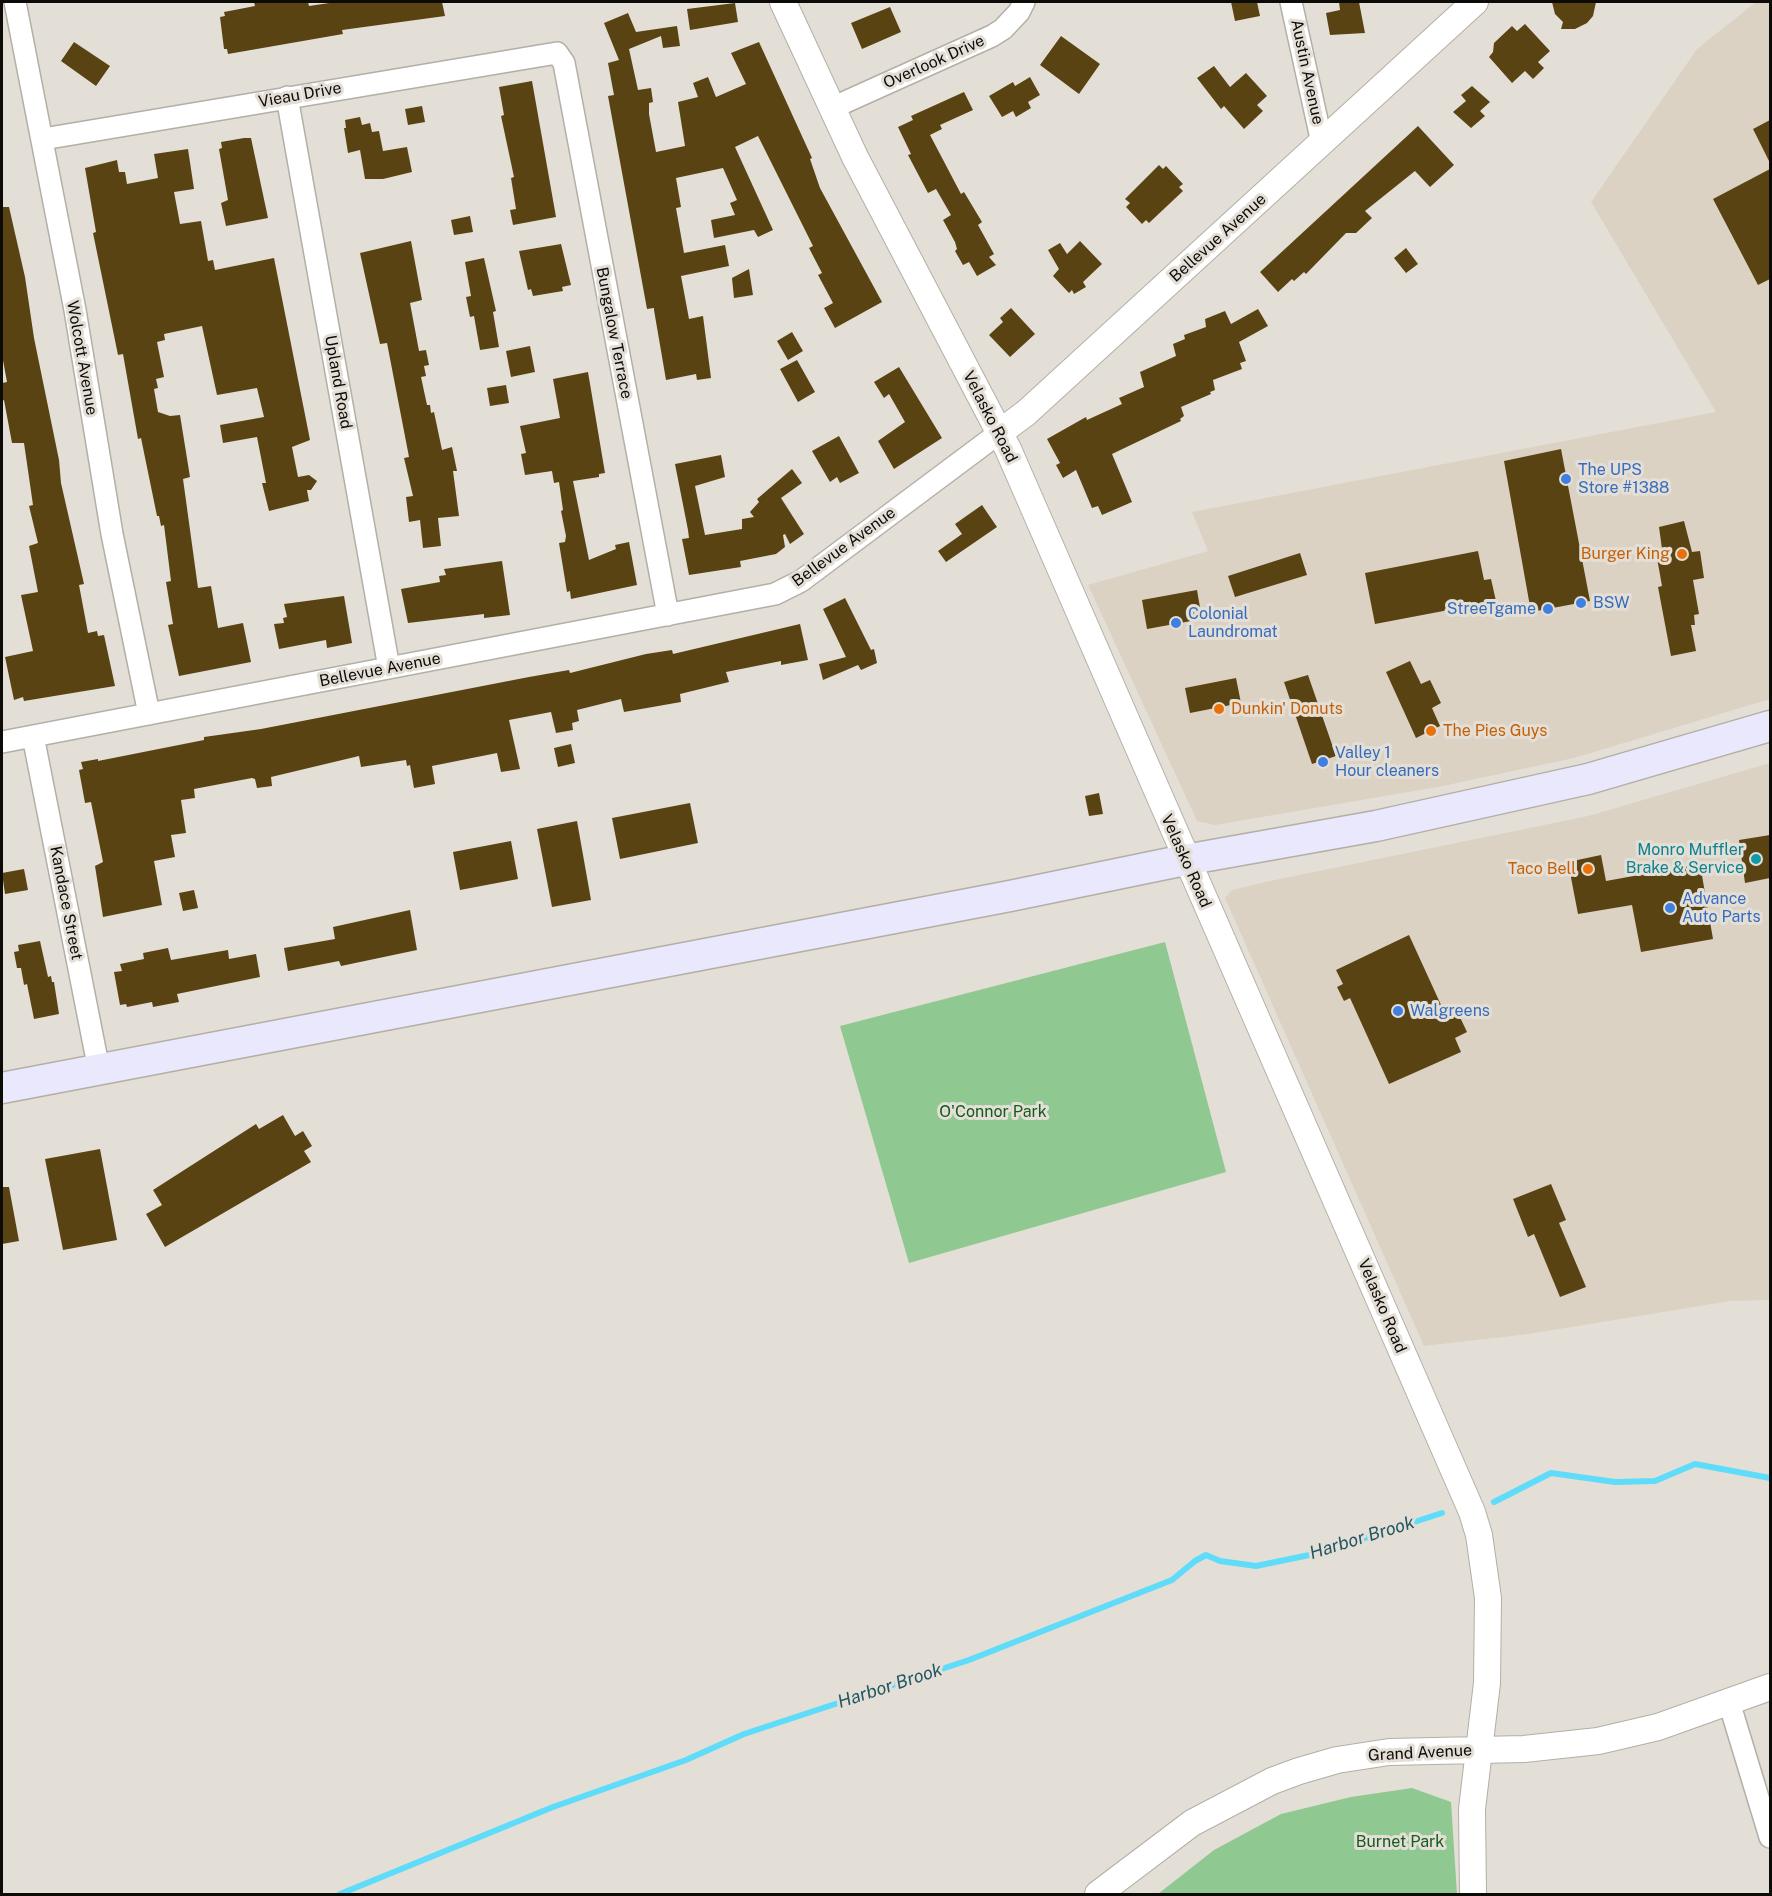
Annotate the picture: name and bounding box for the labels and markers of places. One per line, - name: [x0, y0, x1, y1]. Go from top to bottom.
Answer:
- place label: The UPS Store #1388: [1578, 460, 1669, 498]
- marker: The UPS Store #1388: [1559, 472, 1573, 486]
- place label: Burger King: [1581, 544, 1670, 564]
- marker: Burger King: [1675, 547, 1689, 561]
- place label: BSW: [1593, 593, 1629, 613]
- marker: BSW: [1574, 596, 1588, 610]
- place label: StreeTgame: [1447, 599, 1536, 619]
- marker: StreeTgame: [1541, 602, 1555, 616]
- place label: Colonial Laundromat: [1188, 604, 1278, 642]
- marker: Colonial Laundromat: [1169, 616, 1183, 630]
- place label: Dunkin' Donuts: [1231, 699, 1343, 719]
- marker: Dunkin' Donuts: [1212, 702, 1226, 716]
- place label: The Pies Guys: [1443, 721, 1547, 741]
- marker: The Pies Guys: [1424, 724, 1438, 738]
- place label: Valley 1 Hour cleaners: [1335, 743, 1439, 781]
- marker: Valley 1 Hour cleaners: [1316, 755, 1330, 769]
- place label: Monro Muffler Brake & Service: [1626, 840, 1744, 878]
- marker: Monro Muffler Brake & Service: [1749, 852, 1763, 866]
- place label: Taco Bell: [1508, 859, 1576, 879]
- marker: Taco Bell: [1581, 862, 1595, 876]
- place label: Advance Auto Parts: [1682, 889, 1761, 927]
- marker: Advance Auto Parts: [1663, 901, 1677, 915]
- place label: Walgreens: [1410, 1001, 1490, 1021]
- marker: Walgreens: [1391, 1004, 1405, 1018]

